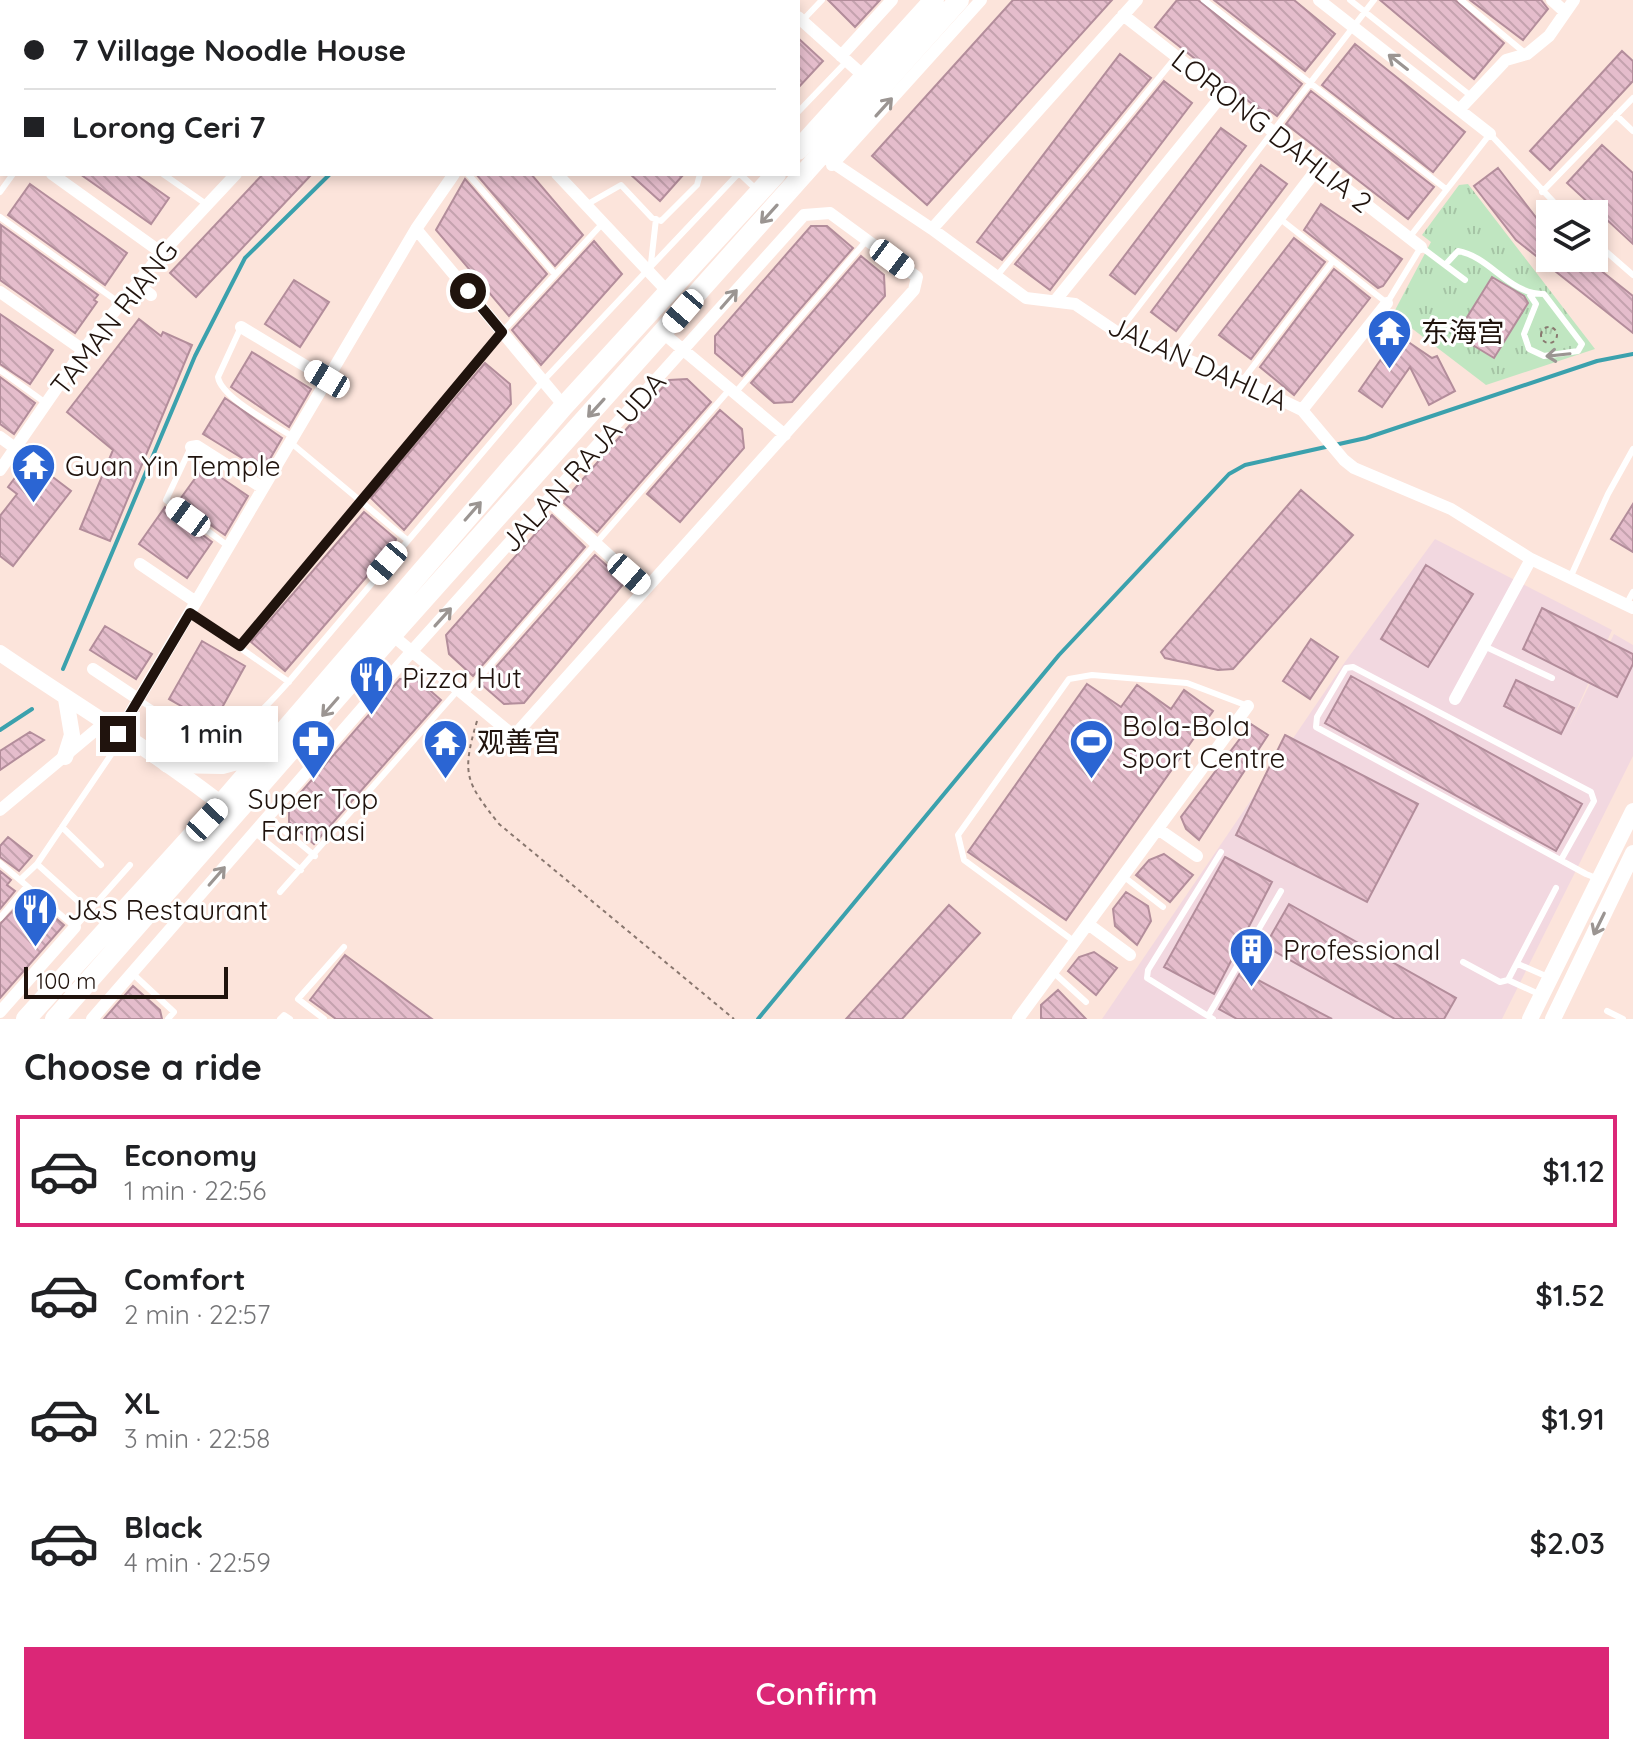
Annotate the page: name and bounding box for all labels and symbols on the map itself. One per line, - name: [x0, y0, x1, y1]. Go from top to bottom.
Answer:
- street label: LORONG DAHLIA 2: [1165, 41, 1380, 220]
- one-way arrow: [1388, 53, 1409, 71]
- one-way arrow: [875, 98, 893, 118]
- one-way arrow: [760, 204, 778, 224]
- street label: TAMAN RIANG: [42, 233, 185, 402]
- car: [866, 235, 918, 283]
- route start: [450, 273, 486, 309]
- car: [658, 285, 708, 337]
- one-way arrow: [720, 289, 738, 309]
- street label: JALAN DAHLIA: [1103, 307, 1293, 418]
- temple icon: 东海宫: [1366, 308, 1414, 371]
- place label: 东海宫: [1421, 314, 1505, 349]
- one-way arrow: [1546, 348, 1572, 363]
- car: [300, 356, 354, 402]
- street label: JALAN RAJA UDA: [492, 364, 673, 559]
- one-way arrow: [587, 398, 605, 418]
- temple icon: Guan Yin Temple: [10, 442, 58, 505]
- place label: Guan Yin Temple: [65, 448, 281, 483]
- car: [162, 493, 214, 541]
- one-way arrow: [464, 501, 482, 522]
- car: [362, 537, 412, 589]
- car: [603, 549, 655, 599]
- one-way arrow: [433, 607, 451, 627]
- restaurant icon: Pizza Hut: [347, 654, 395, 717]
- place label: Pizza Hut: [402, 660, 522, 695]
- one-way arrow: [321, 696, 339, 716]
- callout: 1 min: [146, 706, 278, 762]
- place label: Bola-Bola Sport Centre: [1122, 708, 1285, 775]
- route end: [100, 716, 136, 752]
- pharmacy icon: Super Top Farmasi: [289, 718, 337, 781]
- temple icon: 观善宫: [422, 718, 470, 781]
- sports icon: Bola-Bola Sport Centre: [1067, 718, 1115, 781]
- place label: 观善宫: [477, 724, 561, 759]
- place label: Super Top Farmasi: [248, 781, 378, 848]
- car: [182, 794, 232, 846]
- one-way arrow: [207, 866, 225, 886]
- restaurant icon: J&S Restaurant: [12, 886, 60, 949]
- place label: J&S Restaurant: [67, 892, 268, 927]
- one-way arrow: [1591, 911, 1606, 935]
- building icon: Professional: [1228, 926, 1276, 989]
- place label: Professional: [1283, 932, 1440, 967]
- scale bar: [24, 963, 228, 999]

